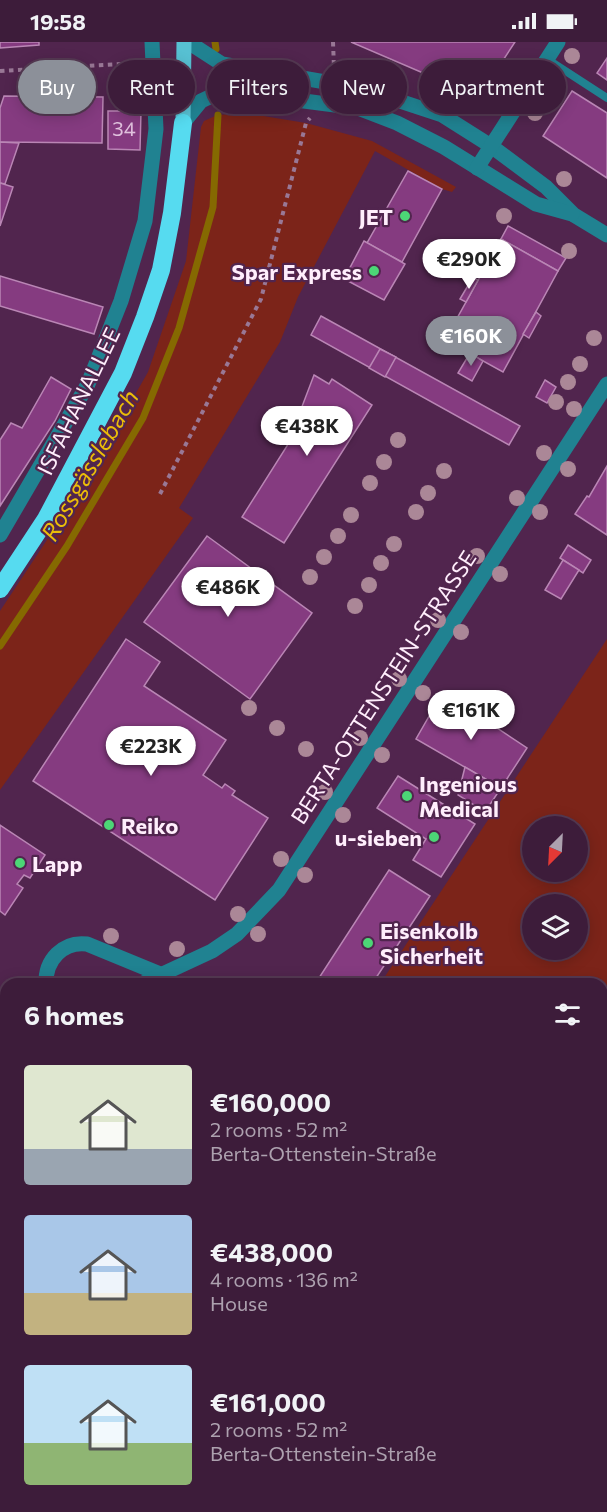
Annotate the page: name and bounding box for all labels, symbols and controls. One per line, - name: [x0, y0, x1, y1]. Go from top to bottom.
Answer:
- text: 19:58: [30, 8, 86, 35]
- chip: Buy: [18, 60, 96, 114]
- chip: Rent: [108, 60, 195, 114]
- chip: Filters: [207, 60, 309, 114]
- chip: New: [321, 60, 407, 114]
- chip: Apartment: [419, 60, 566, 114]
- house number: 34: [112, 116, 136, 140]
- place label: JET: [359, 203, 393, 230]
- marker: JET: [398, 209, 412, 223]
- pin: €290K: [427, 239, 511, 290]
- text: €290K: [437, 246, 501, 270]
- place label: Spar Express: [231, 258, 362, 285]
- marker: Spar Express: [367, 264, 381, 278]
- pin: €160K: [429, 316, 513, 367]
- street label: ISFAHANALLEE: [31, 323, 125, 479]
- text: €160K: [440, 323, 502, 347]
- water label: Rossgässlebach: [34, 384, 144, 546]
- pin: €438K: [265, 406, 349, 457]
- text: €438K: [275, 413, 339, 437]
- street label: BERTA-OTTENSTEIN-STRASSE: [284, 545, 482, 829]
- pin: €486K: [186, 567, 270, 618]
- text: €486K: [195, 574, 261, 598]
- pin: €161K: [429, 690, 513, 741]
- text: €161K: [442, 697, 500, 721]
- pin: €223K: [109, 726, 193, 777]
- text: €223K: [120, 733, 182, 757]
- place label: Ingenious Medical: [419, 770, 517, 822]
- marker: Ingenious Medical: [400, 789, 414, 803]
- place label: Reiko: [121, 812, 178, 839]
- north arrow: [522, 816, 588, 882]
- map controls: [522, 816, 588, 960]
- marker: Reiko: [102, 818, 116, 832]
- place label: u-sieben: [335, 824, 422, 851]
- marker: u-sieben: [427, 830, 441, 844]
- place label: Lapp: [32, 850, 82, 877]
- marker: Lapp: [13, 856, 27, 870]
- button: layers: [522, 894, 588, 960]
- place label: Eisenkolb Sicherheit: [380, 917, 483, 969]
- marker: Eisenkolb Sicherheit: [361, 936, 375, 950]
- icon: filters: [551, 998, 584, 1031]
- text: 6 homes: [24, 999, 124, 1030]
- text: €160,000: [210, 1086, 331, 1117]
- icon: home: [72, 1089, 144, 1161]
- text: 2 rooms · 52 m²: [210, 1117, 347, 1141]
- text: Berta-Ottenstein-Straße: [210, 1141, 437, 1165]
- text: €438,000: [210, 1236, 333, 1267]
- icon: home: [72, 1239, 144, 1311]
- text: 4 rooms · 136 m²: [210, 1267, 358, 1291]
- text: House: [210, 1291, 268, 1315]
- text: €161,000: [210, 1386, 326, 1417]
- icon: home: [72, 1389, 144, 1461]
- text: 2 rooms · 52 m²: [210, 1417, 347, 1441]
- text: Berta-Ottenstein-Straße: [210, 1441, 437, 1465]

